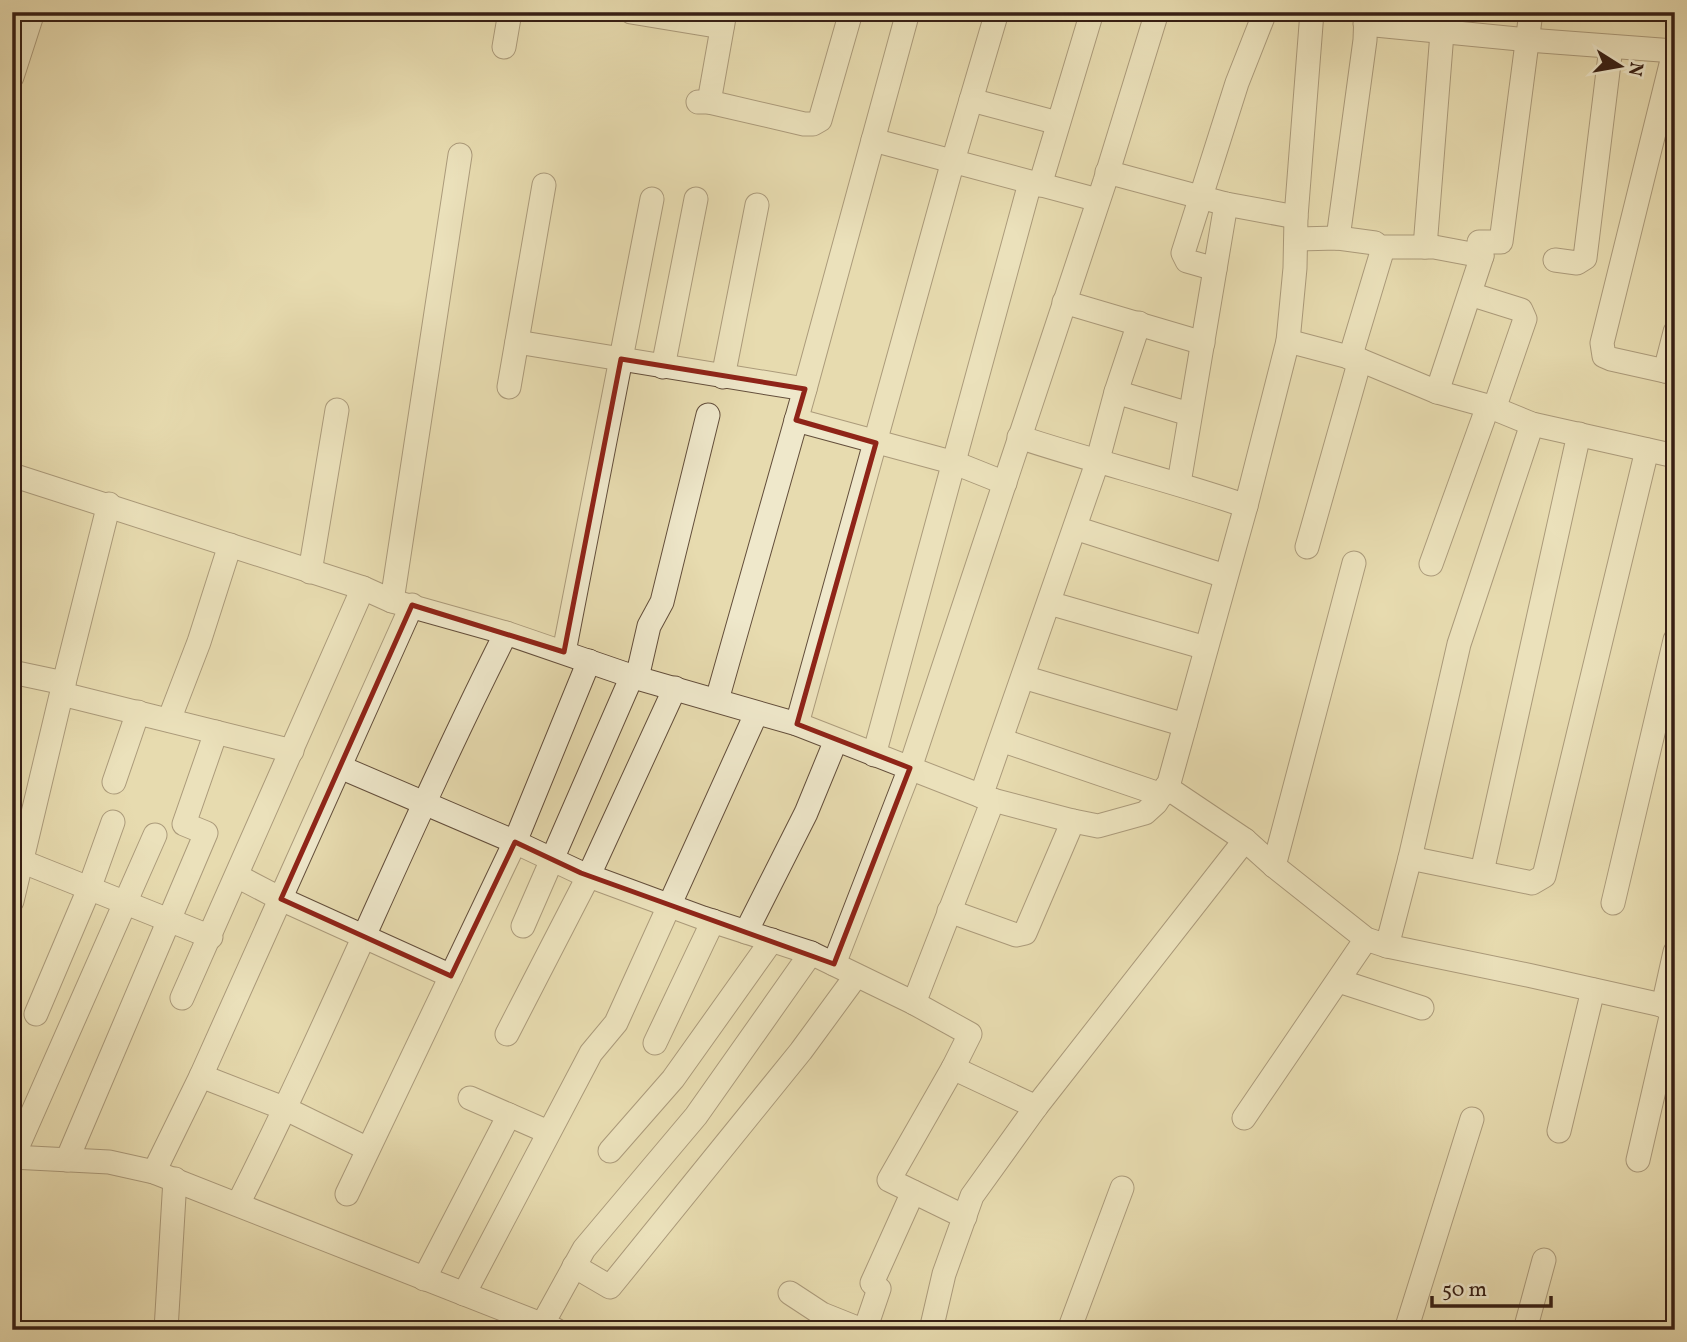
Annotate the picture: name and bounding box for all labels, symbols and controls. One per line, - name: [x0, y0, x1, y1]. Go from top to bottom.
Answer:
- north arrow: [1586, 32, 1656, 102]
- text: N: [1621, 60, 1649, 78]
- scale bar: [1432, 1265, 1550, 1309]
- text: 50 m: [1442, 1276, 1487, 1305]

